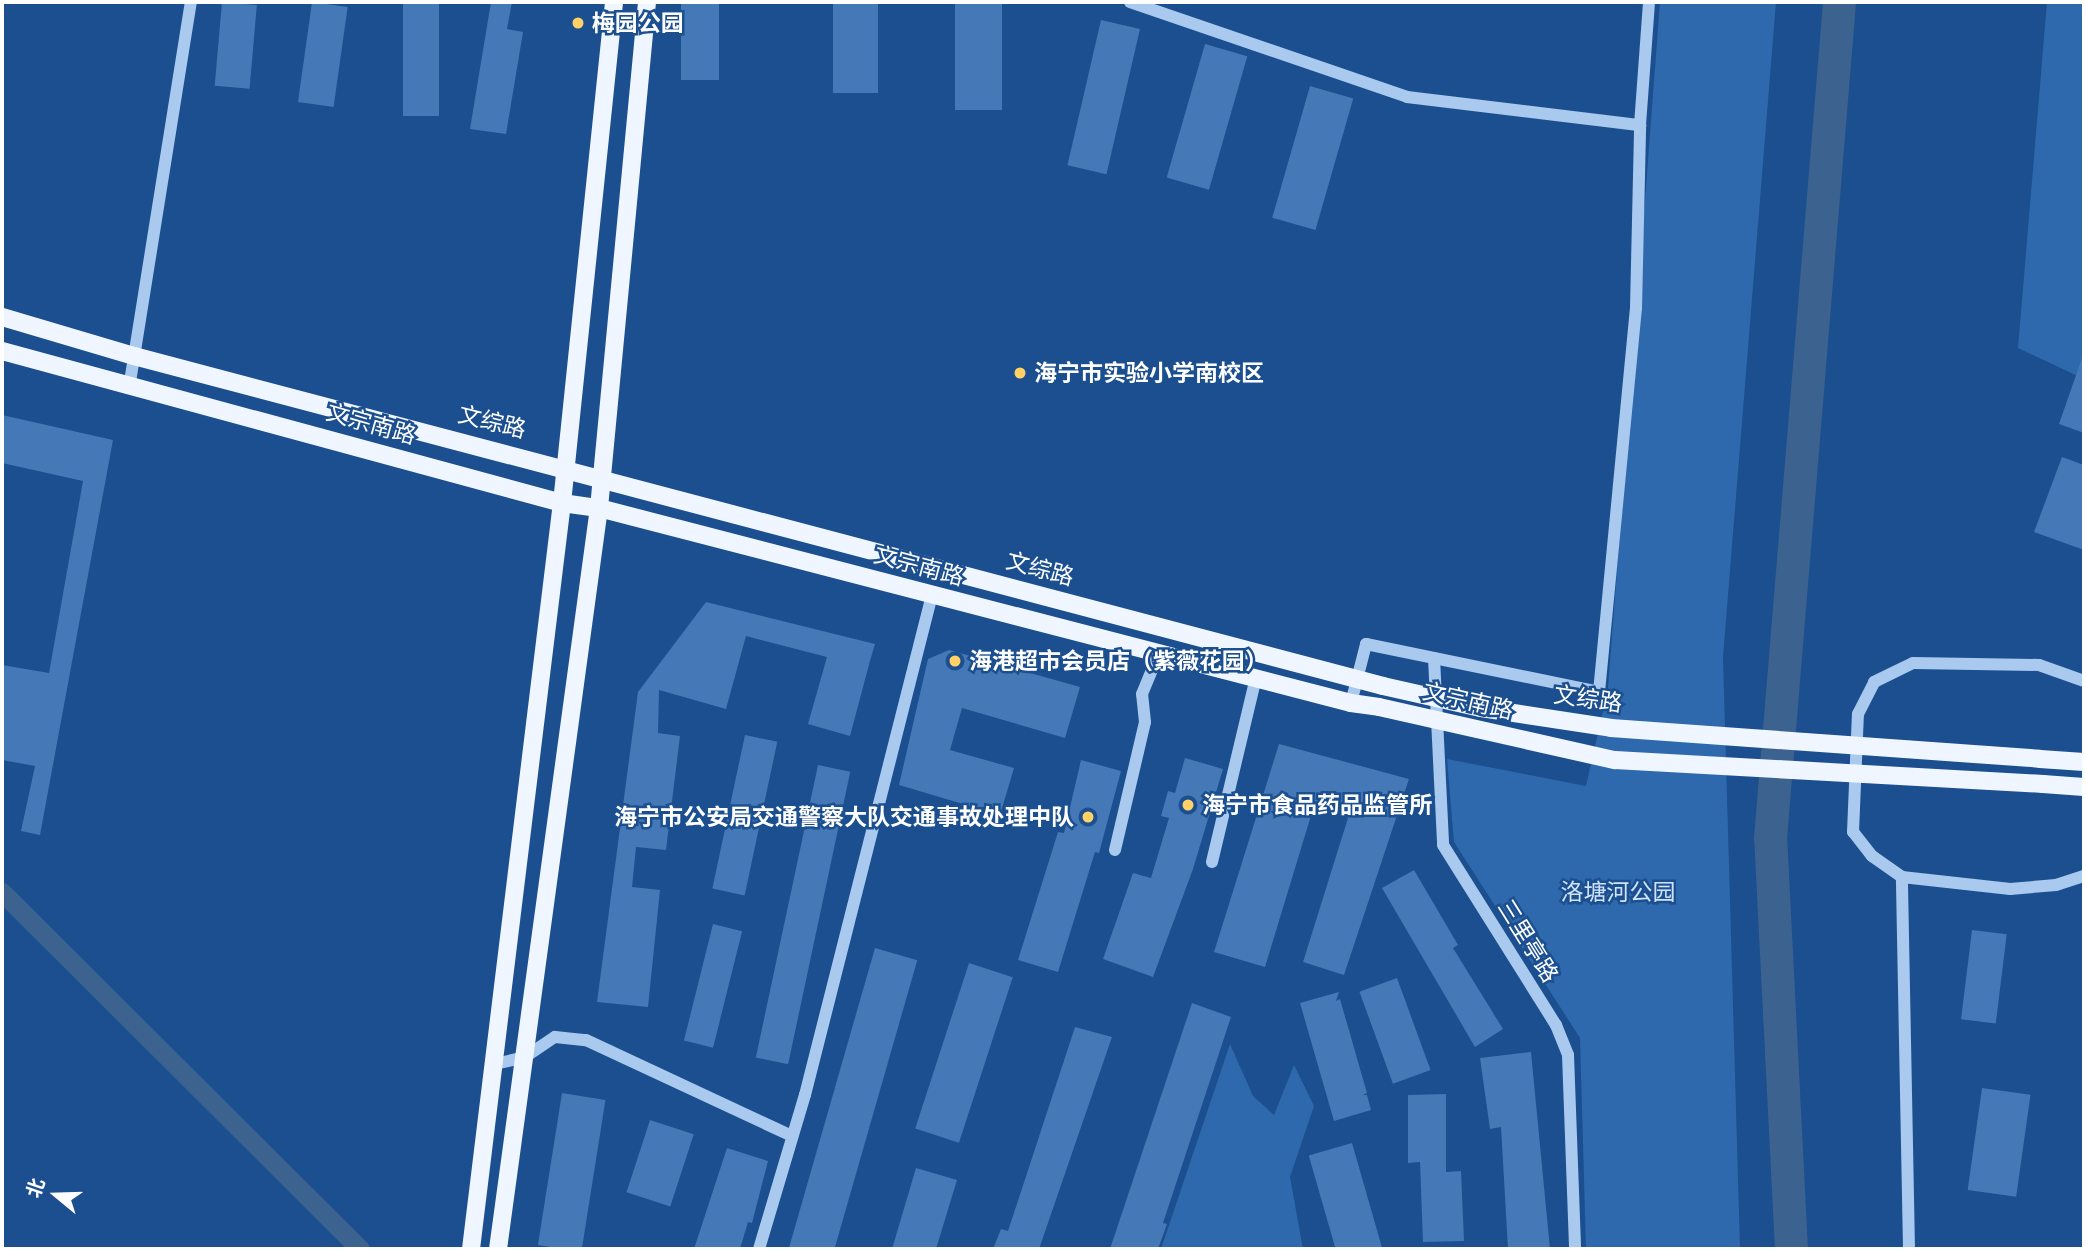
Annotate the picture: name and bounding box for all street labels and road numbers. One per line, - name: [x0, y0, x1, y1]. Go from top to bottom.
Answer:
- street label: 文宗南路: [323, 398, 419, 450]
- street label: 文综路: [455, 400, 529, 444]
- street label: 文宗南路: [871, 541, 967, 591]
- street label: 文综路: [1003, 547, 1077, 591]
- street label: 文宗南路: [1420, 677, 1516, 725]
- street label: 文综路: [1552, 681, 1624, 717]
- street label: 三里亭路: [1492, 895, 1564, 987]

